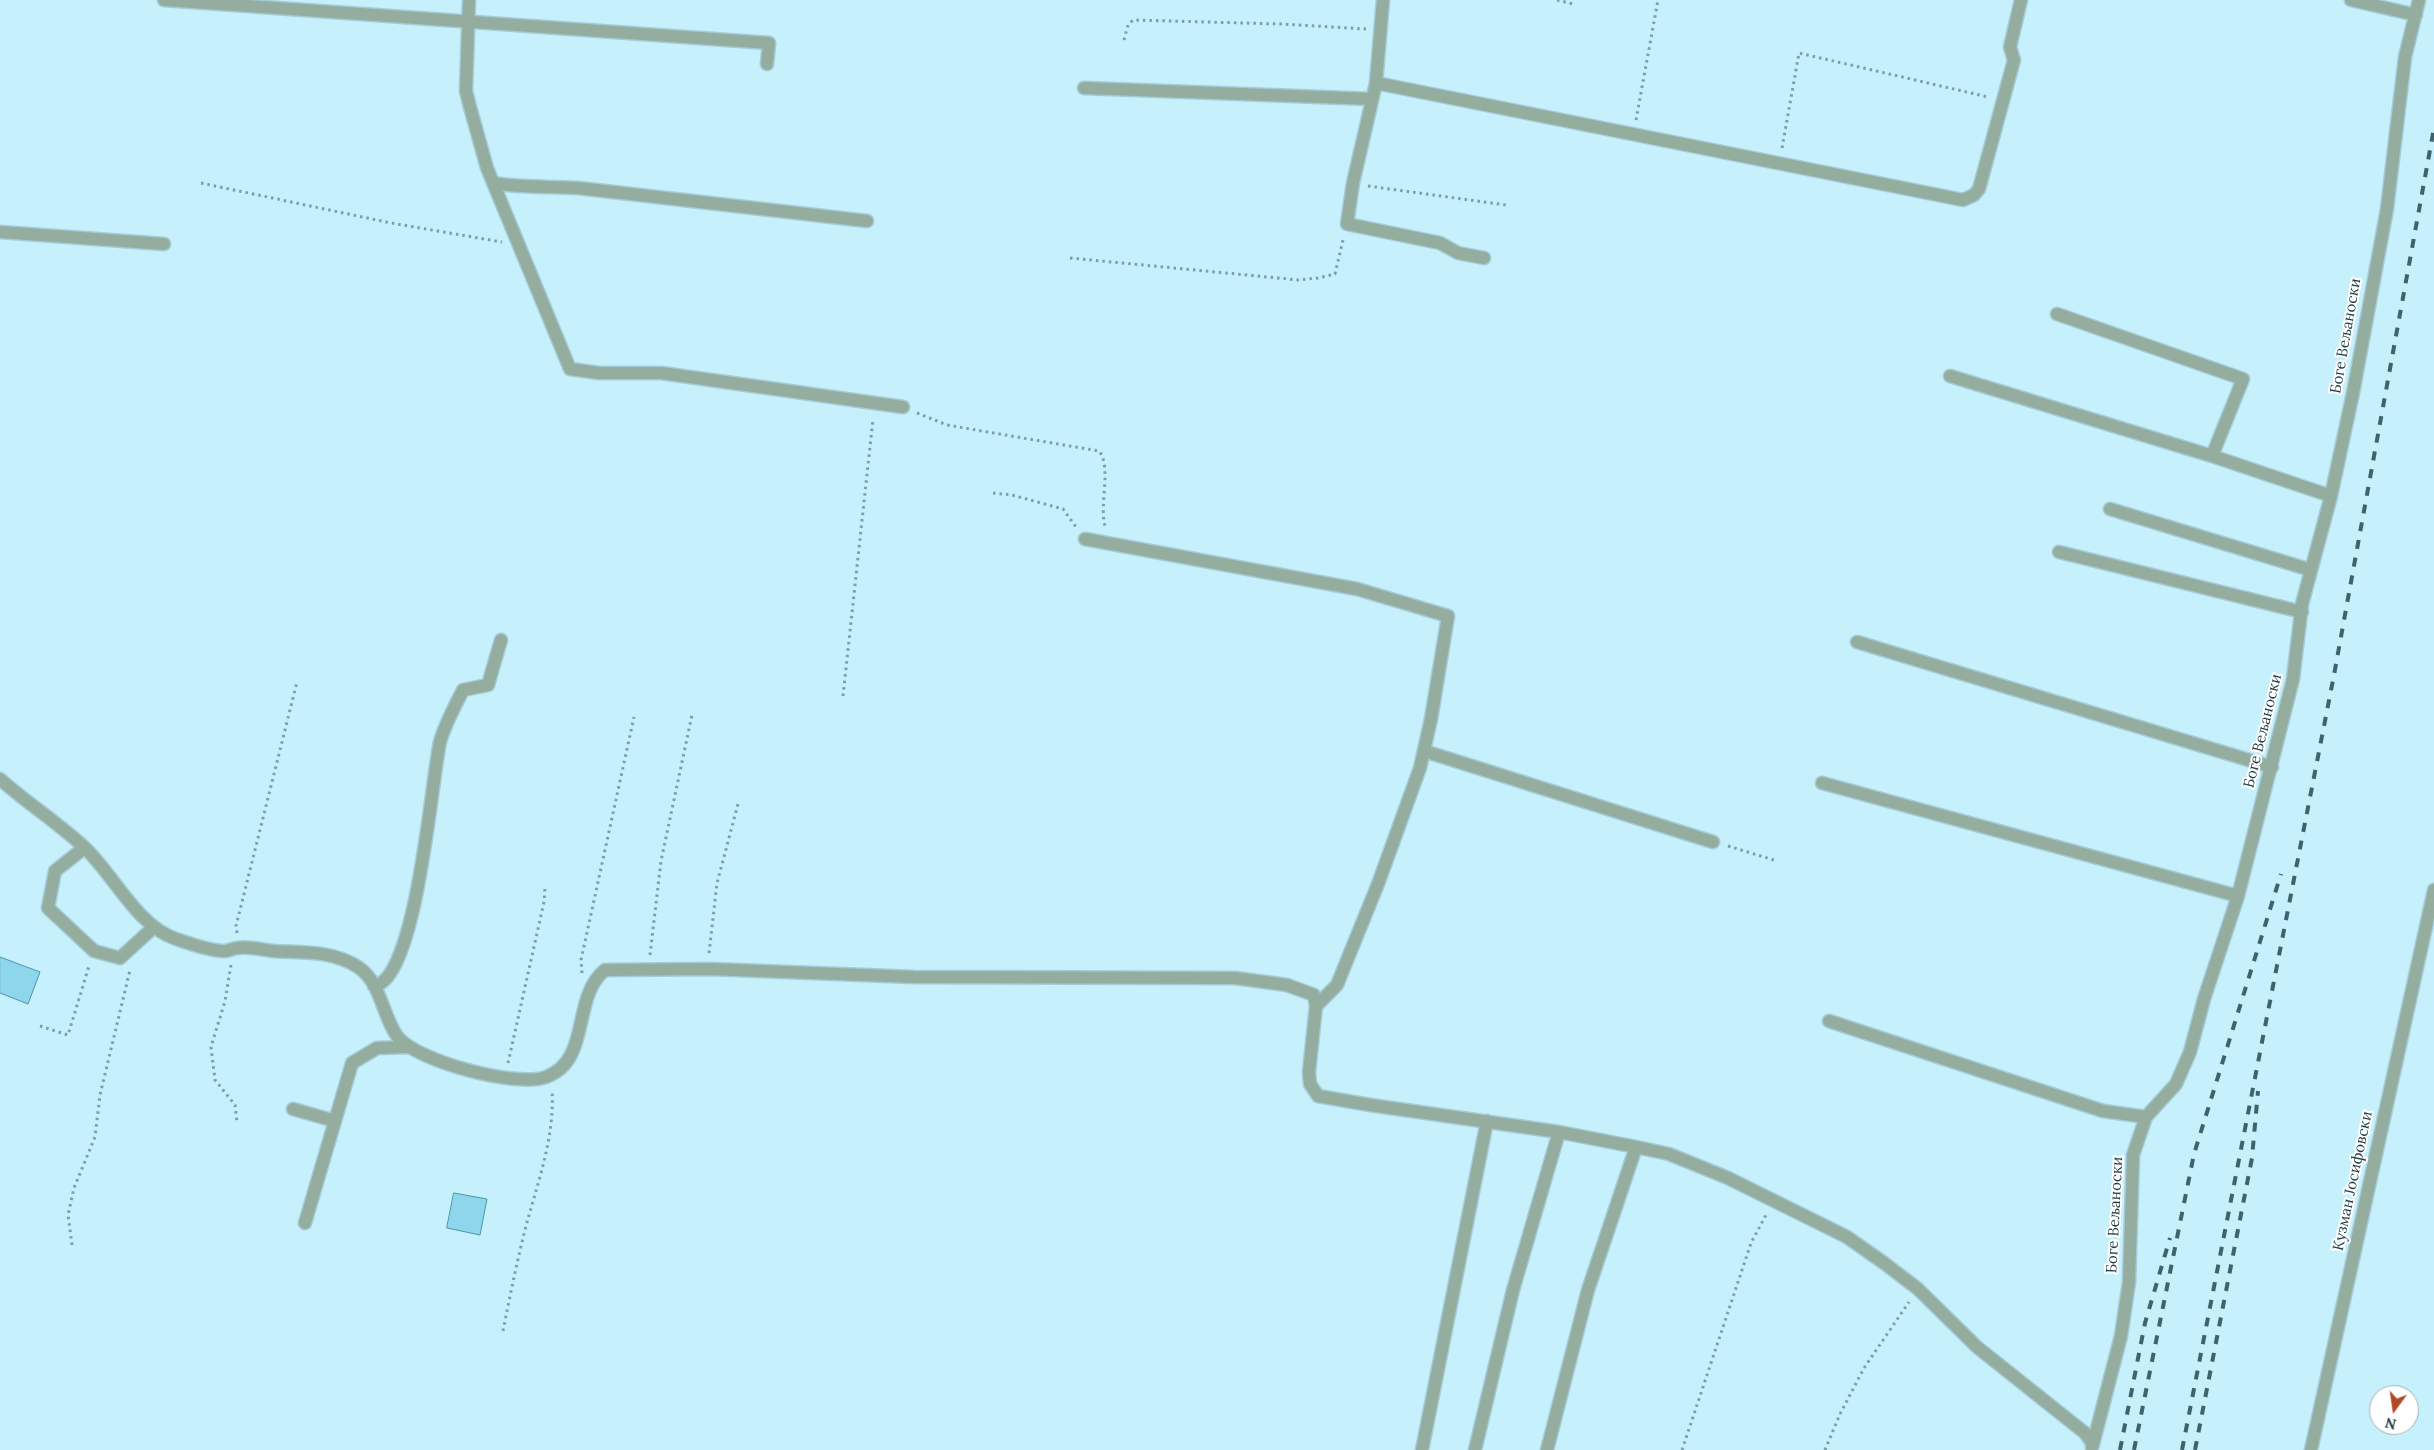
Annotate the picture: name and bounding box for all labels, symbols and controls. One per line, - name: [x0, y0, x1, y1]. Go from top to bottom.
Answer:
- street label: Боге Вељаноски: [2327, 277, 2365, 395]
- street label: Боге Вељаноски: [2240, 672, 2286, 790]
- street label: Кузман Јосифовски: [2329, 1110, 2377, 1252]
- street label: Боге Вељаноски: [2103, 1156, 2127, 1274]
- north arrow: [2369, 1385, 2419, 1435]
- text: N: [2383, 1414, 2398, 1434]

